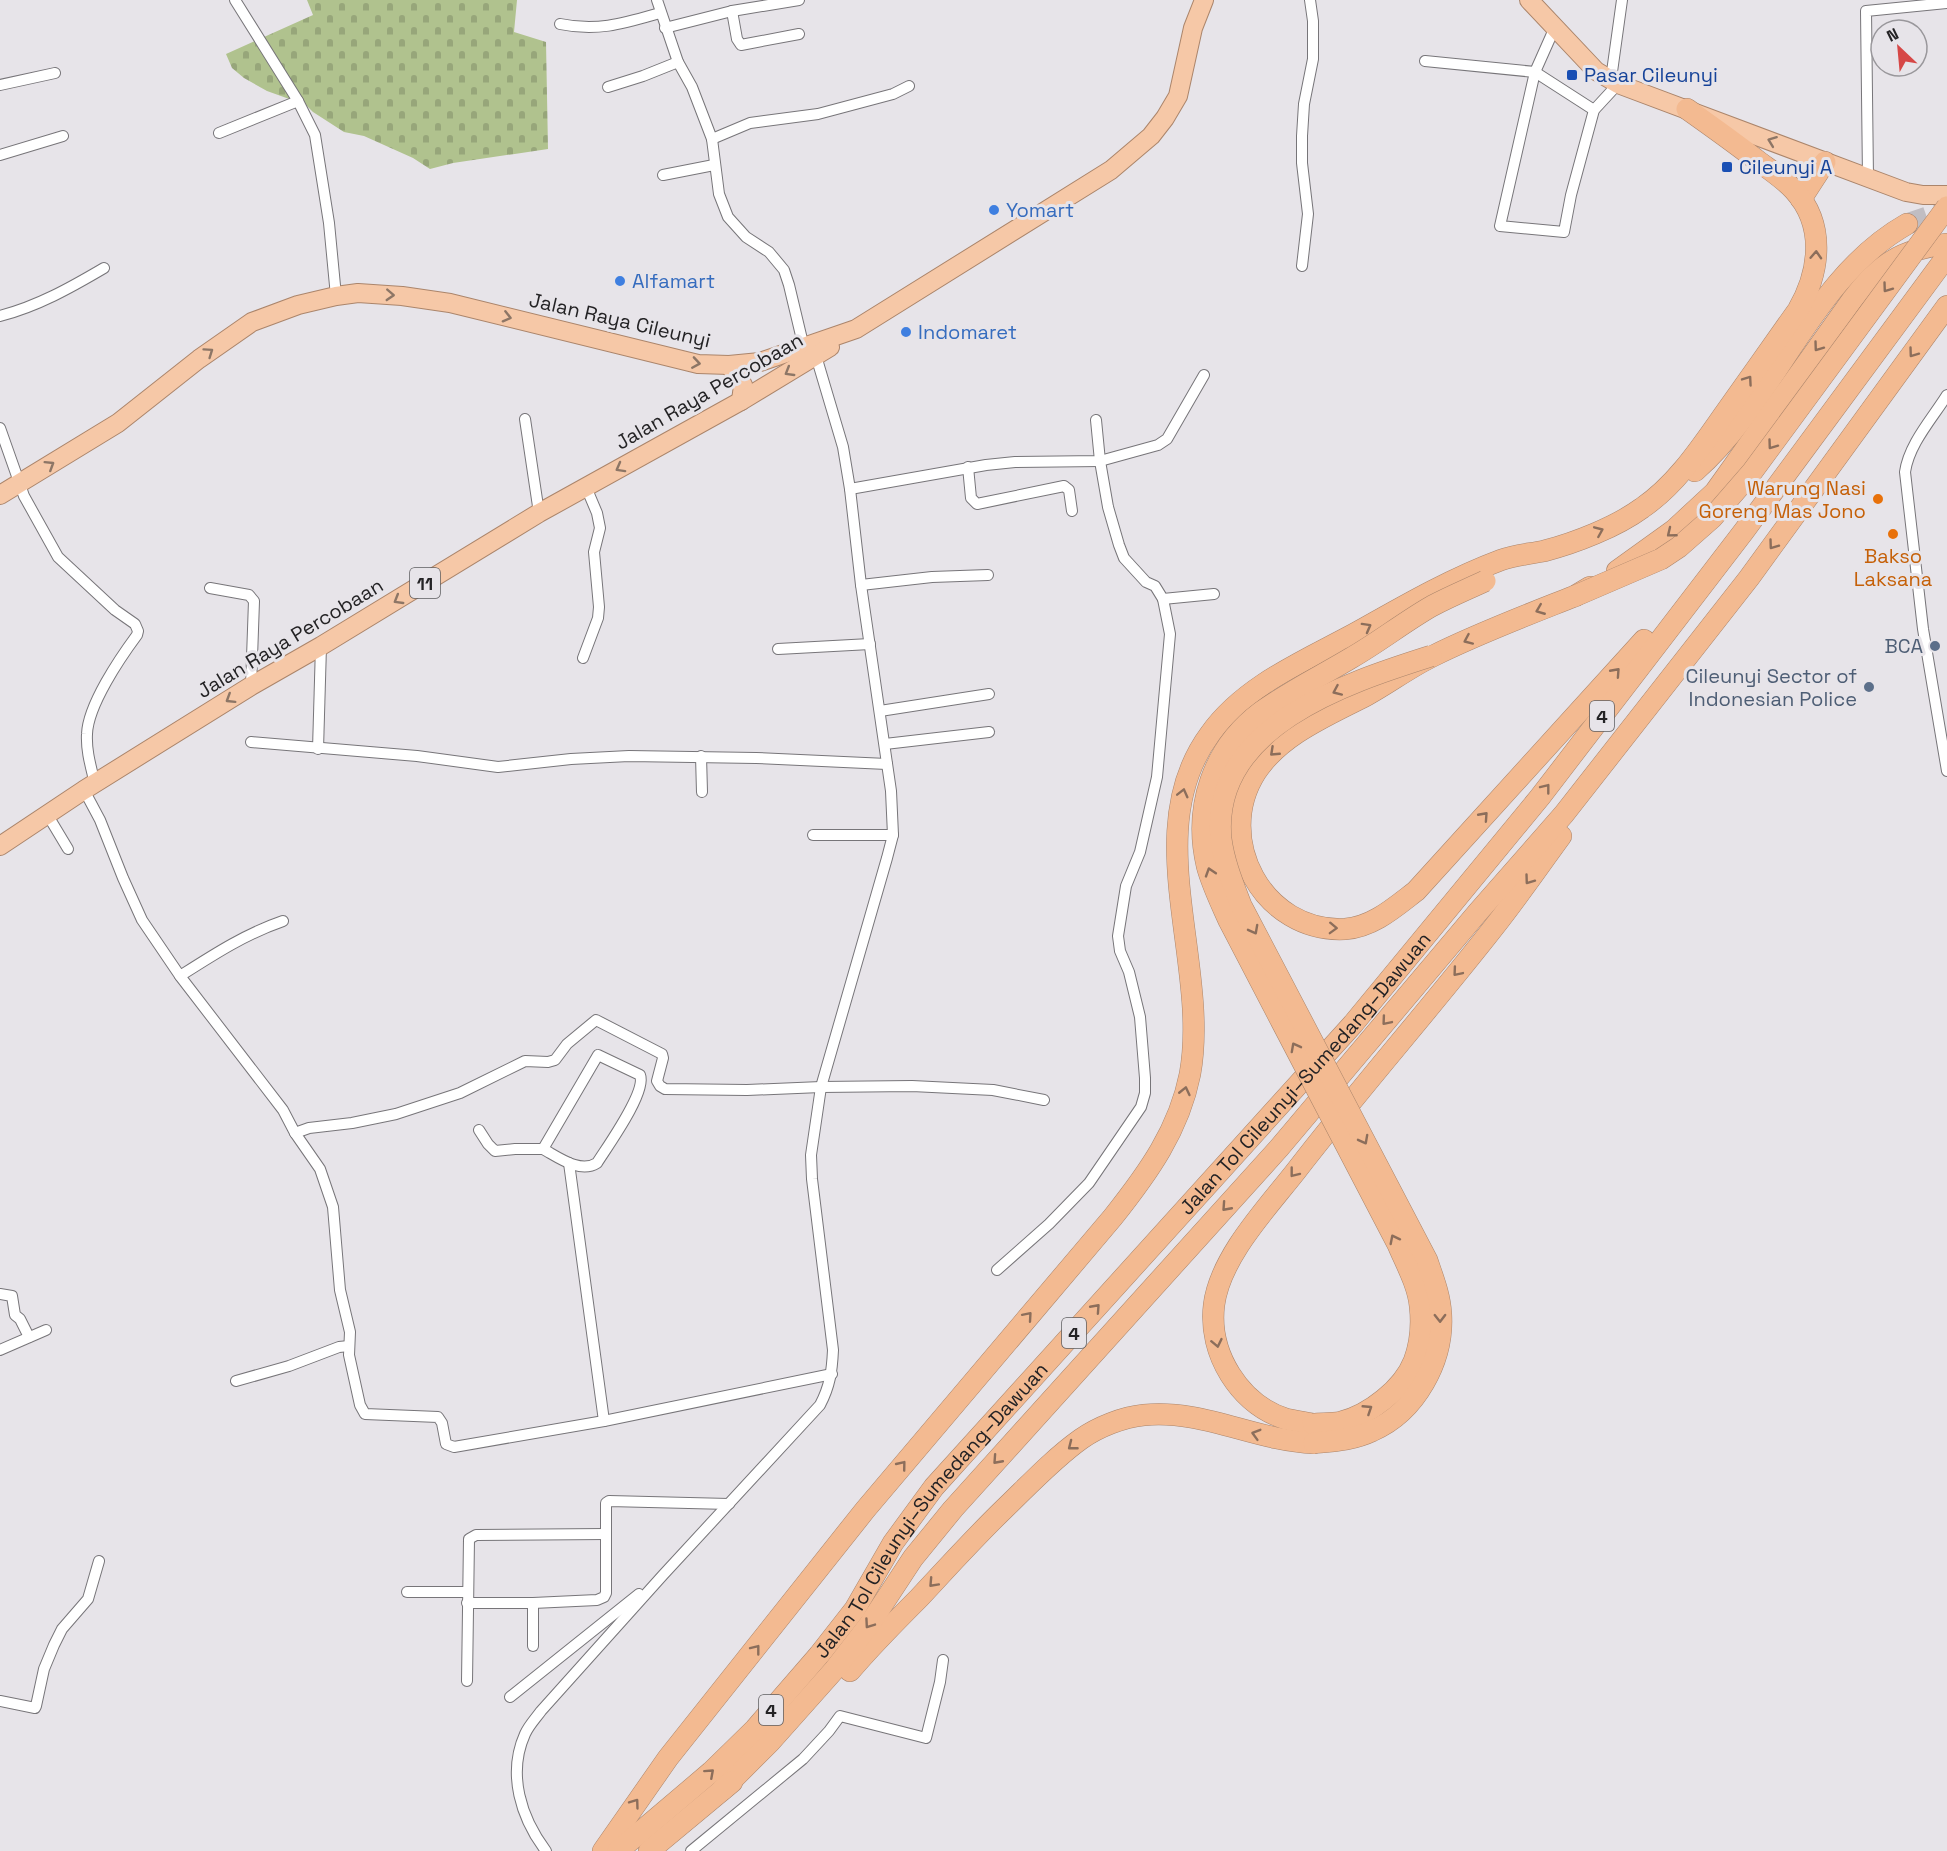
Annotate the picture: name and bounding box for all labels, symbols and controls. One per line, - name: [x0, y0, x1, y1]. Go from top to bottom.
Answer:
- north arrow: [1869, 18, 1929, 78]
- text: N: [1883, 23, 1902, 47]
- place label: Pasar Cileunyi: [1584, 62, 1718, 88]
- marker: Pasar Cileunyi: [1565, 68, 1579, 82]
- one-way arrow: [1768, 136, 1778, 149]
- place label: Cileunyi A: [1739, 154, 1833, 180]
- marker: Cileunyi A: [1720, 160, 1734, 174]
- place label: Yomart: [1006, 197, 1074, 223]
- marker: Yomart: [987, 203, 1001, 217]
- one-way arrow: [1810, 251, 1822, 260]
- place label: Alfamart: [632, 268, 715, 294]
- marker: Alfamart: [613, 274, 627, 288]
- one-way arrow: [1884, 281, 1895, 292]
- street label: Jalan Raya Cileunyi: [527, 286, 713, 354]
- one-way arrow: [386, 289, 395, 302]
- one-way arrow: [502, 310, 512, 323]
- place label: Indomaret: [918, 319, 1017, 345]
- marker: Indomaret: [899, 325, 913, 339]
- street label: Jalan Raya Percobaan: [610, 327, 808, 455]
- one-way arrow: [1814, 341, 1825, 352]
- one-way arrow: [1909, 347, 1920, 358]
- one-way arrow: [202, 348, 213, 359]
- one-way arrow: [691, 356, 701, 369]
- one-way arrow: [785, 364, 795, 376]
- one-way arrow: [1741, 376, 1752, 387]
- one-way arrow: [1768, 438, 1779, 449]
- one-way arrow: [44, 461, 54, 473]
- one-way arrow: [616, 461, 626, 473]
- place label: Warung Nasi Goreng Mas Jono: [1698, 475, 1866, 524]
- marker: Warung Nasi Goreng Mas Jono: [1871, 492, 1885, 506]
- one-way arrow: [1667, 525, 1678, 536]
- one-way arrow: [1592, 526, 1603, 538]
- marker: Bakso Laksana: [1886, 527, 1900, 541]
- one-way arrow: [1769, 538, 1780, 549]
- place label: Bakso Laksana: [1854, 543, 1932, 592]
- road number: 11: [410, 568, 440, 598]
- street label: Jalan Raya Percobaan: [192, 572, 388, 704]
- one-way arrow: [394, 592, 404, 604]
- one-way arrow: [1536, 603, 1547, 615]
- one-way arrow: [1361, 623, 1371, 634]
- one-way arrow: [1464, 633, 1475, 645]
- place label: BCA: [1884, 633, 1923, 659]
- marker: BCA: [1928, 639, 1942, 653]
- place label: Cileunyi Sector of Indonesian Police: [1686, 663, 1857, 712]
- one-way arrow: [1609, 668, 1620, 678]
- marker: Cileunyi Sector of Indonesian Police: [1862, 680, 1876, 694]
- one-way arrow: [1332, 684, 1343, 696]
- one-way arrow: [226, 692, 237, 703]
- road number: 4: [1590, 701, 1614, 731]
- one-way arrow: [1271, 745, 1281, 756]
- one-way arrow: [1539, 784, 1550, 795]
- one-way arrow: [1176, 789, 1189, 799]
- one-way arrow: [1477, 812, 1488, 823]
- one-way arrow: [1204, 867, 1217, 878]
- one-way arrow: [1525, 874, 1536, 885]
- one-way arrow: [1329, 922, 1338, 935]
- one-way arrow: [1247, 924, 1259, 935]
- street label: Jalan Tol Cileunyi–Sumedang–Dawuan: [1174, 927, 1436, 1220]
- one-way arrow: [1453, 965, 1464, 976]
- one-way arrow: [1382, 1014, 1393, 1025]
- one-way arrow: [1290, 1043, 1302, 1054]
- one-way arrow: [1178, 1087, 1191, 1097]
- one-way arrow: [1357, 1134, 1368, 1145]
- one-way arrow: [1291, 1166, 1302, 1177]
- one-way arrow: [1222, 1200, 1233, 1210]
- one-way arrow: [1390, 1234, 1402, 1245]
- one-way arrow: [1089, 1305, 1100, 1315]
- one-way arrow: [1021, 1312, 1032, 1323]
- one-way arrow: [1434, 1313, 1446, 1322]
- road number: 4: [1062, 1318, 1086, 1348]
- one-way arrow: [1210, 1338, 1223, 1348]
- street label: Jalan Tol Cileunyi–Sumedang–Dawuan: [808, 1357, 1054, 1663]
- one-way arrow: [1361, 1405, 1372, 1416]
- one-way arrow: [1251, 1429, 1262, 1441]
- one-way arrow: [1067, 1439, 1078, 1450]
- one-way arrow: [993, 1454, 1004, 1464]
- one-way arrow: [895, 1461, 906, 1472]
- one-way arrow: [929, 1575, 940, 1586]
- one-way arrow: [865, 1618, 876, 1629]
- one-way arrow: [748, 1645, 759, 1656]
- road number: 4: [759, 1695, 783, 1725]
- one-way arrow: [704, 1769, 714, 1780]
- one-way arrow: [628, 1798, 639, 1809]

